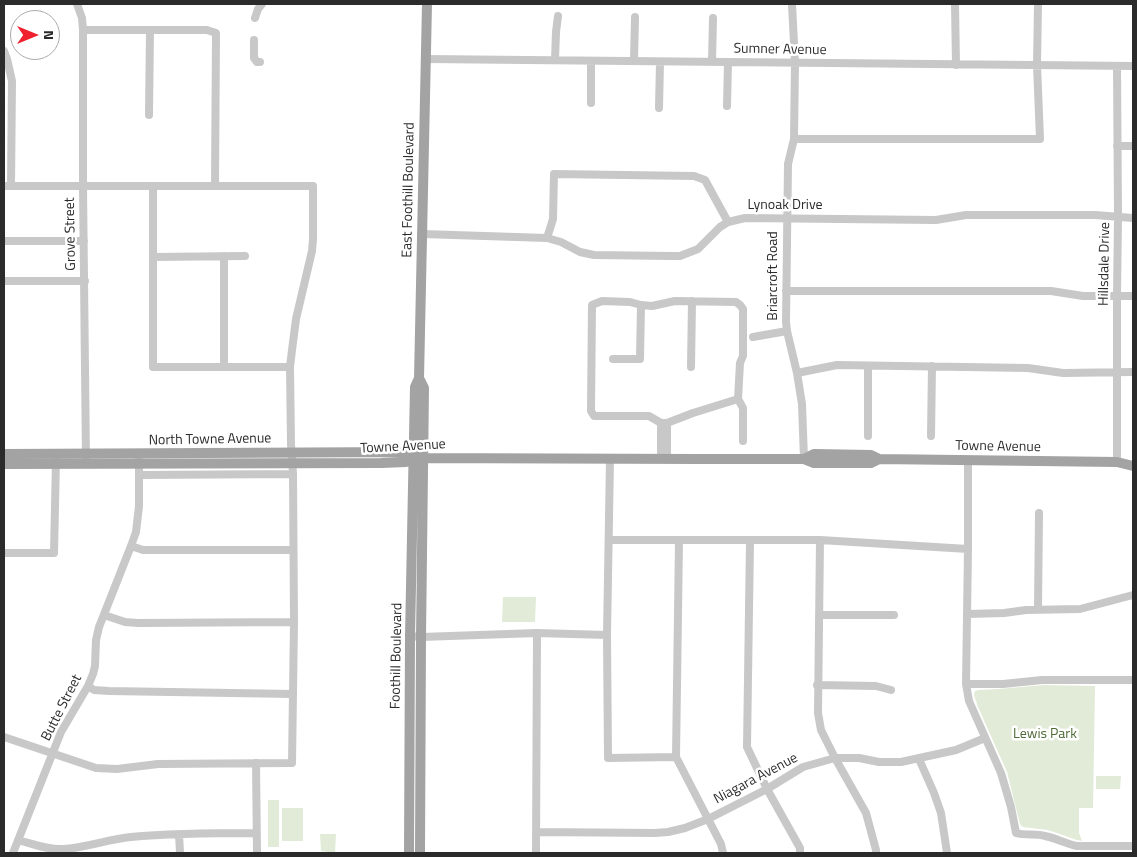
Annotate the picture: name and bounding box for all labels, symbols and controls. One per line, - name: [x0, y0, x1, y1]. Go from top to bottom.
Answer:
- north arrow: [10, 10, 60, 60]
- text: N: [39, 30, 60, 40]
- street label: Sumner Avenue: [733, 41, 827, 59]
- street label: East Foothill Boulevard: [399, 122, 419, 258]
- street label: Grove Street: [62, 197, 80, 271]
- street label: Lynoak Drive: [747, 198, 823, 214]
- street label: Hillsdale Drive: [1096, 222, 1114, 306]
- street label: Briarcroft Road: [766, 231, 782, 321]
- street label: North Towne Avenue: [149, 431, 271, 449]
- street label: Towne Avenue: [360, 436, 446, 458]
- street label: Towne Avenue: [955, 438, 1041, 456]
- street label: Foothill Boulevard: [388, 603, 406, 709]
- street label: Butte Street: [38, 672, 86, 744]
- park label: Lewis Park: [1013, 727, 1077, 743]
- street label: Niagara Avenue: [711, 750, 801, 808]

